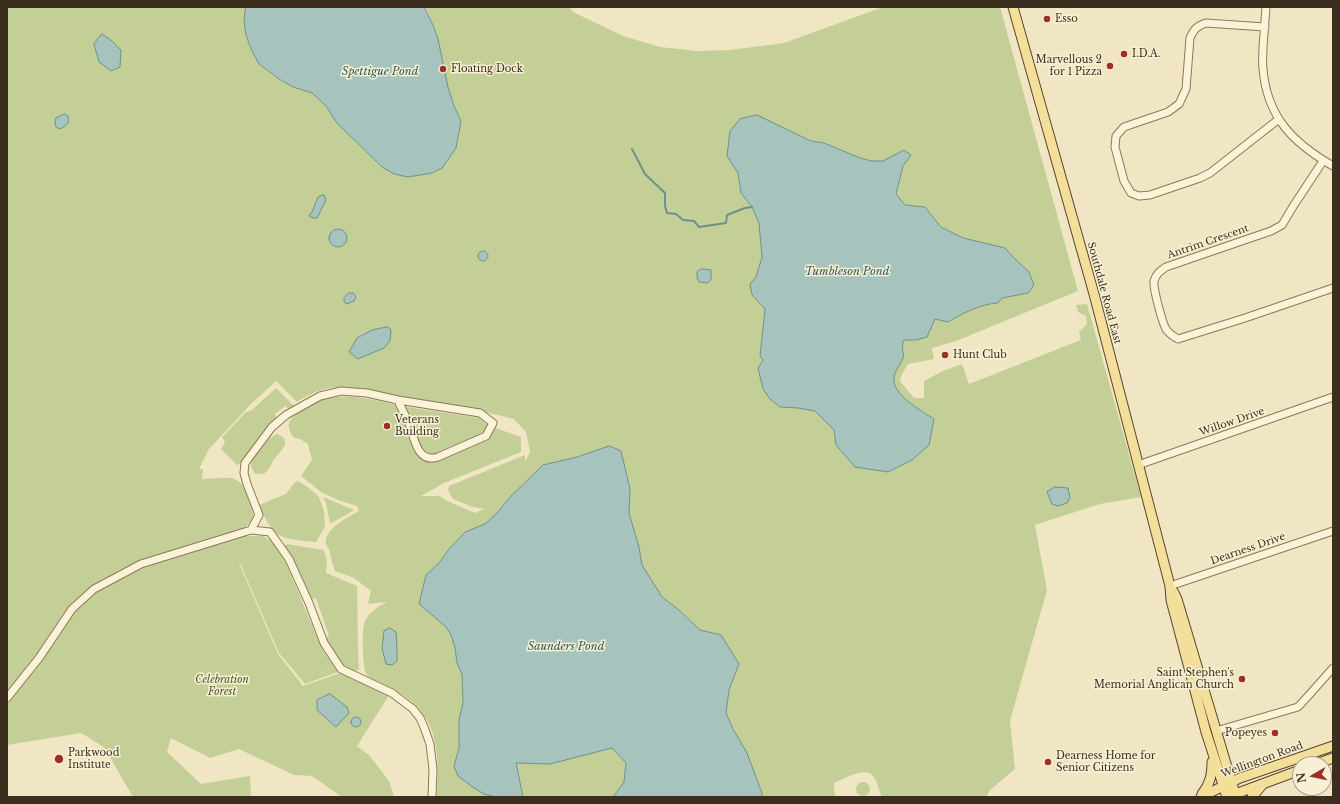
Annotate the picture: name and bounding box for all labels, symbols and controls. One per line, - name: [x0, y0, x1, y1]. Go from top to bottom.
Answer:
- place label: Esso: [1055, 13, 1078, 25]
- marker: Esso: [1042, 14, 1052, 24]
- place label: I.D.A.: [1132, 48, 1160, 60]
- marker: I.D.A.: [1119, 49, 1129, 59]
- place label: Marvellous 2 for 1 Pizza: [1036, 54, 1102, 78]
- marker: Marvellous 2 for 1 Pizza: [1105, 61, 1115, 71]
- place label: Floating Dock: [451, 63, 523, 75]
- marker: Floating Dock: [438, 64, 448, 74]
- water label: Spettigue Pond: [342, 65, 418, 79]
- street label: Antrim Crescent: [1166, 223, 1250, 261]
- street label: Southdale Road East: [1085, 241, 1123, 345]
- water label: Tumbleson Pond: [805, 265, 889, 279]
- place label: Hunt Club: [953, 349, 1007, 361]
- marker: Hunt Club: [940, 350, 950, 360]
- street label: Willow Drive: [1198, 405, 1266, 439]
- place label: Veterans Building: [395, 414, 439, 438]
- marker: Veterans Building: [382, 421, 392, 431]
- street label: Dearness Drive: [1209, 531, 1287, 567]
- water label: Saunders Pond: [528, 640, 604, 654]
- place label: Saint Stephen's Memorial Anglican Church: [1094, 667, 1234, 690]
- park label: Celebration Forest: [195, 674, 249, 698]
- marker: Saint Stephen's Memorial Anglican Church: [1237, 674, 1247, 684]
- place label: Popeyes: [1225, 727, 1267, 739]
- marker: Popeyes: [1270, 728, 1280, 738]
- street label: Wellington Road: [1219, 740, 1305, 780]
- place label: Parkwood Institute: [68, 747, 119, 770]
- place label: Dearness Home for Senior Citizens: [1056, 750, 1156, 774]
- marker: Parkwood Institute: [53, 753, 65, 765]
- north arrow: [1292, 756, 1332, 796]
- marker: Dearness Home for Senior Citizens: [1043, 757, 1053, 767]
- text: N: [1293, 772, 1309, 784]

